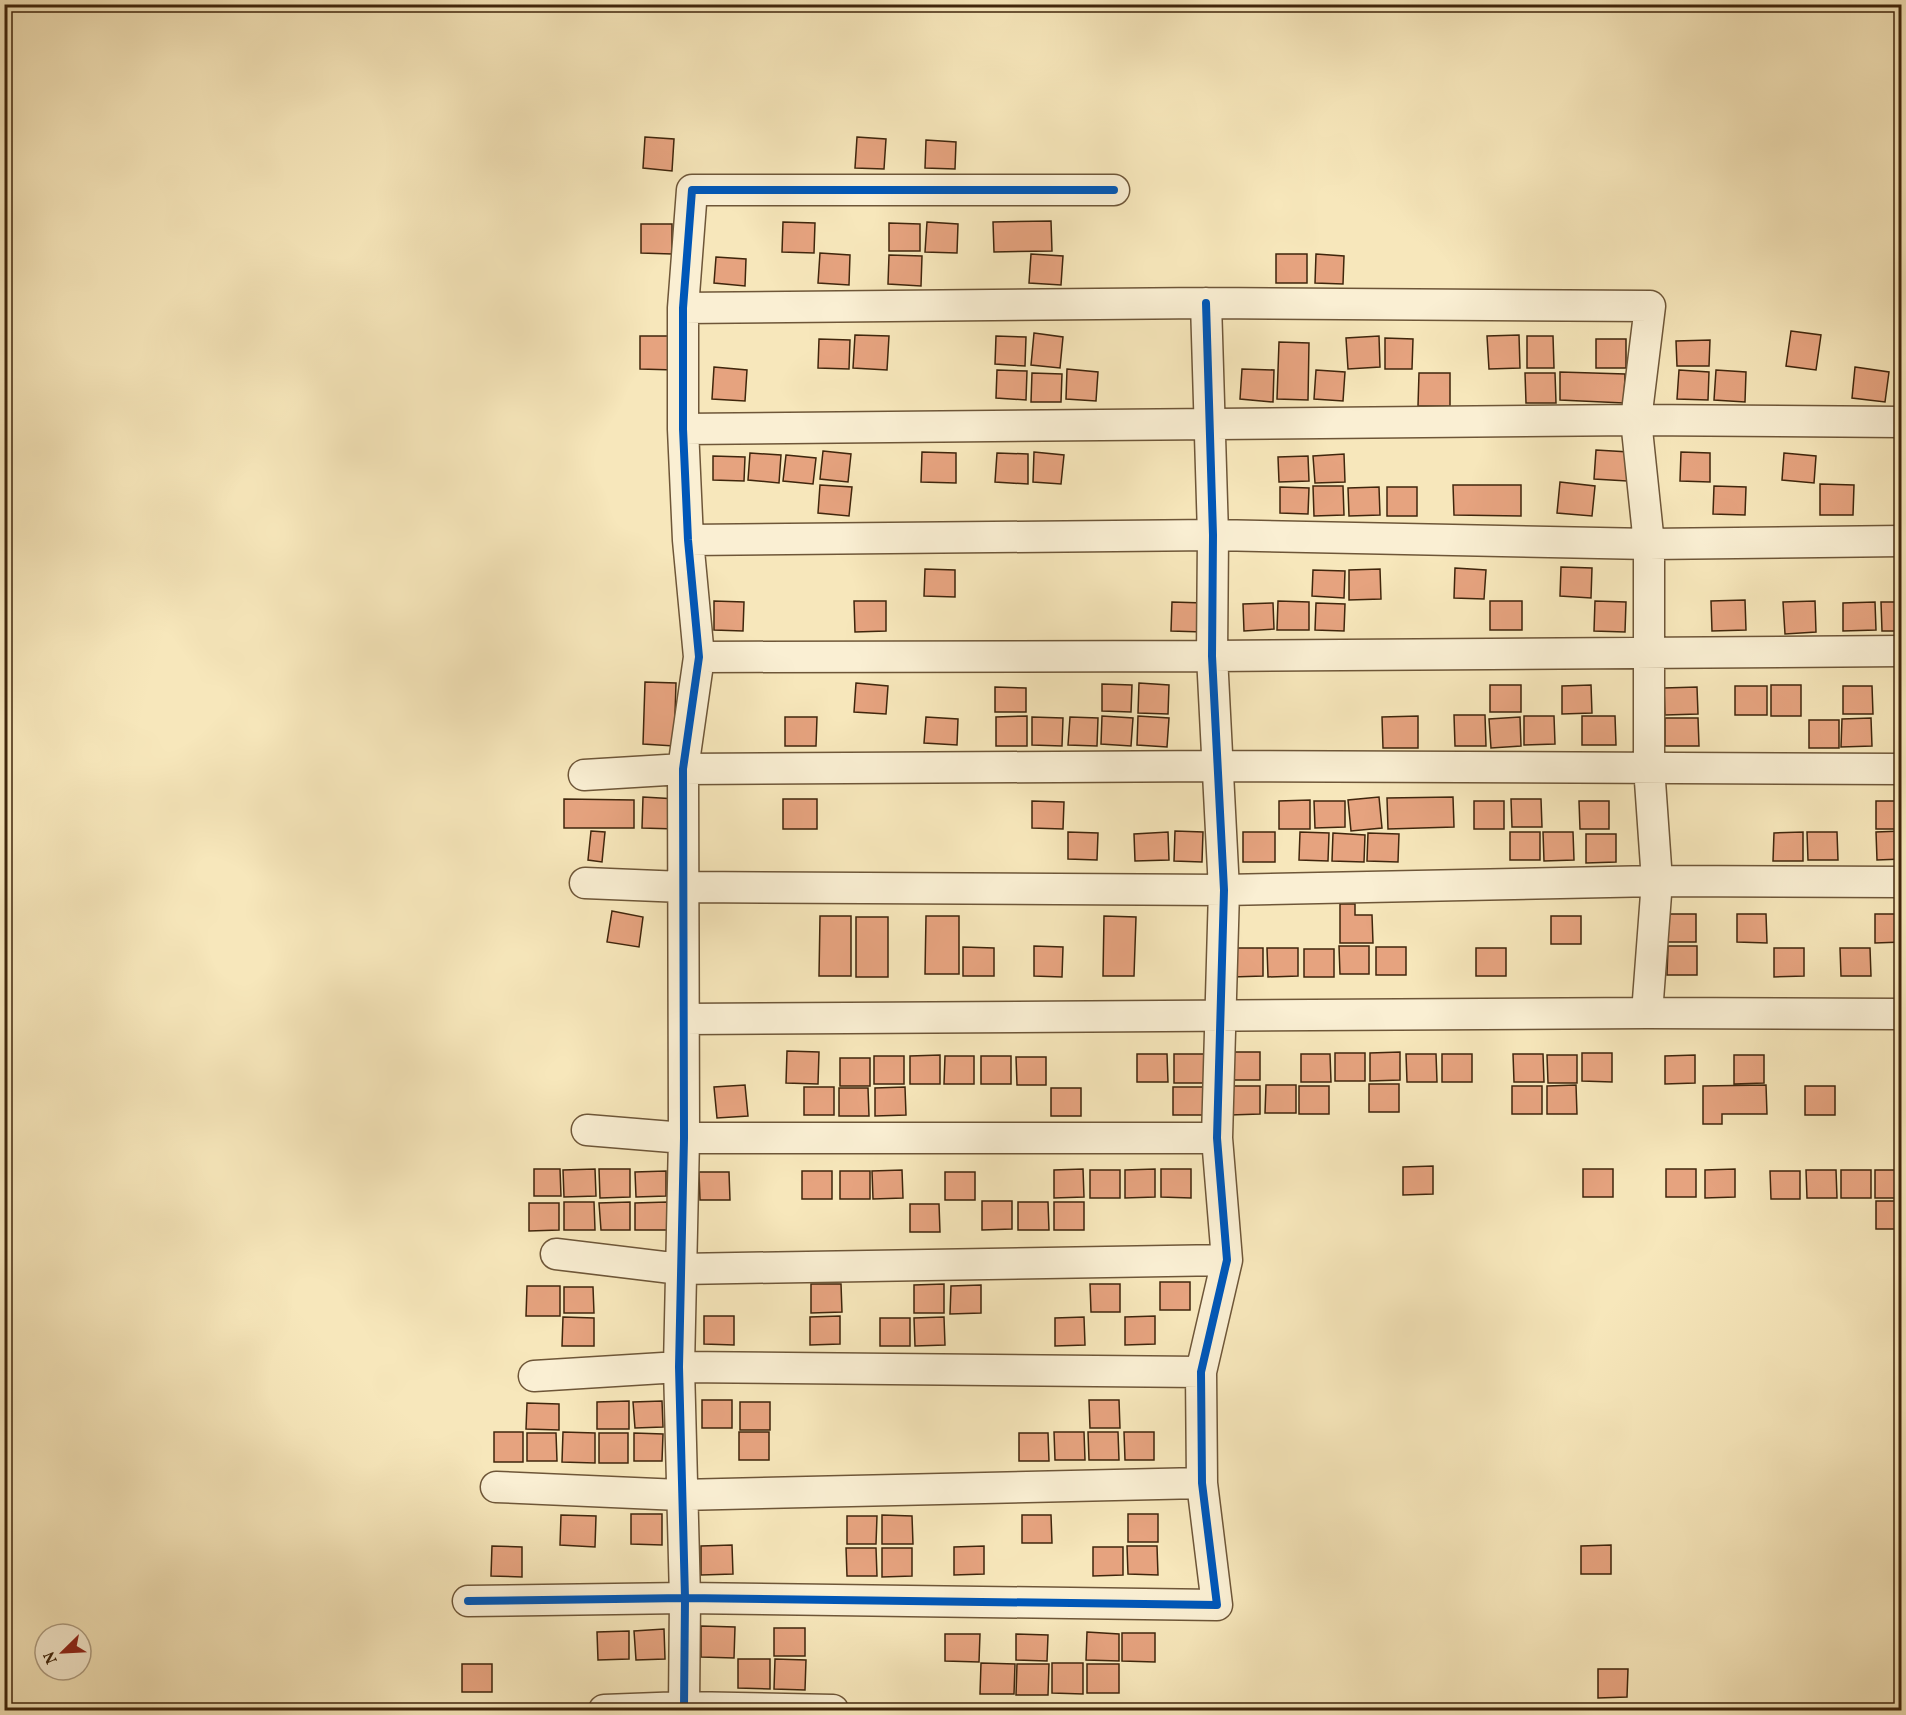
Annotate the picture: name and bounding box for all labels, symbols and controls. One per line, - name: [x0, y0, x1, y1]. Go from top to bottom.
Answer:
- north arrow: [33, 1622, 93, 1682]
- text: N: [39, 1647, 64, 1667]

